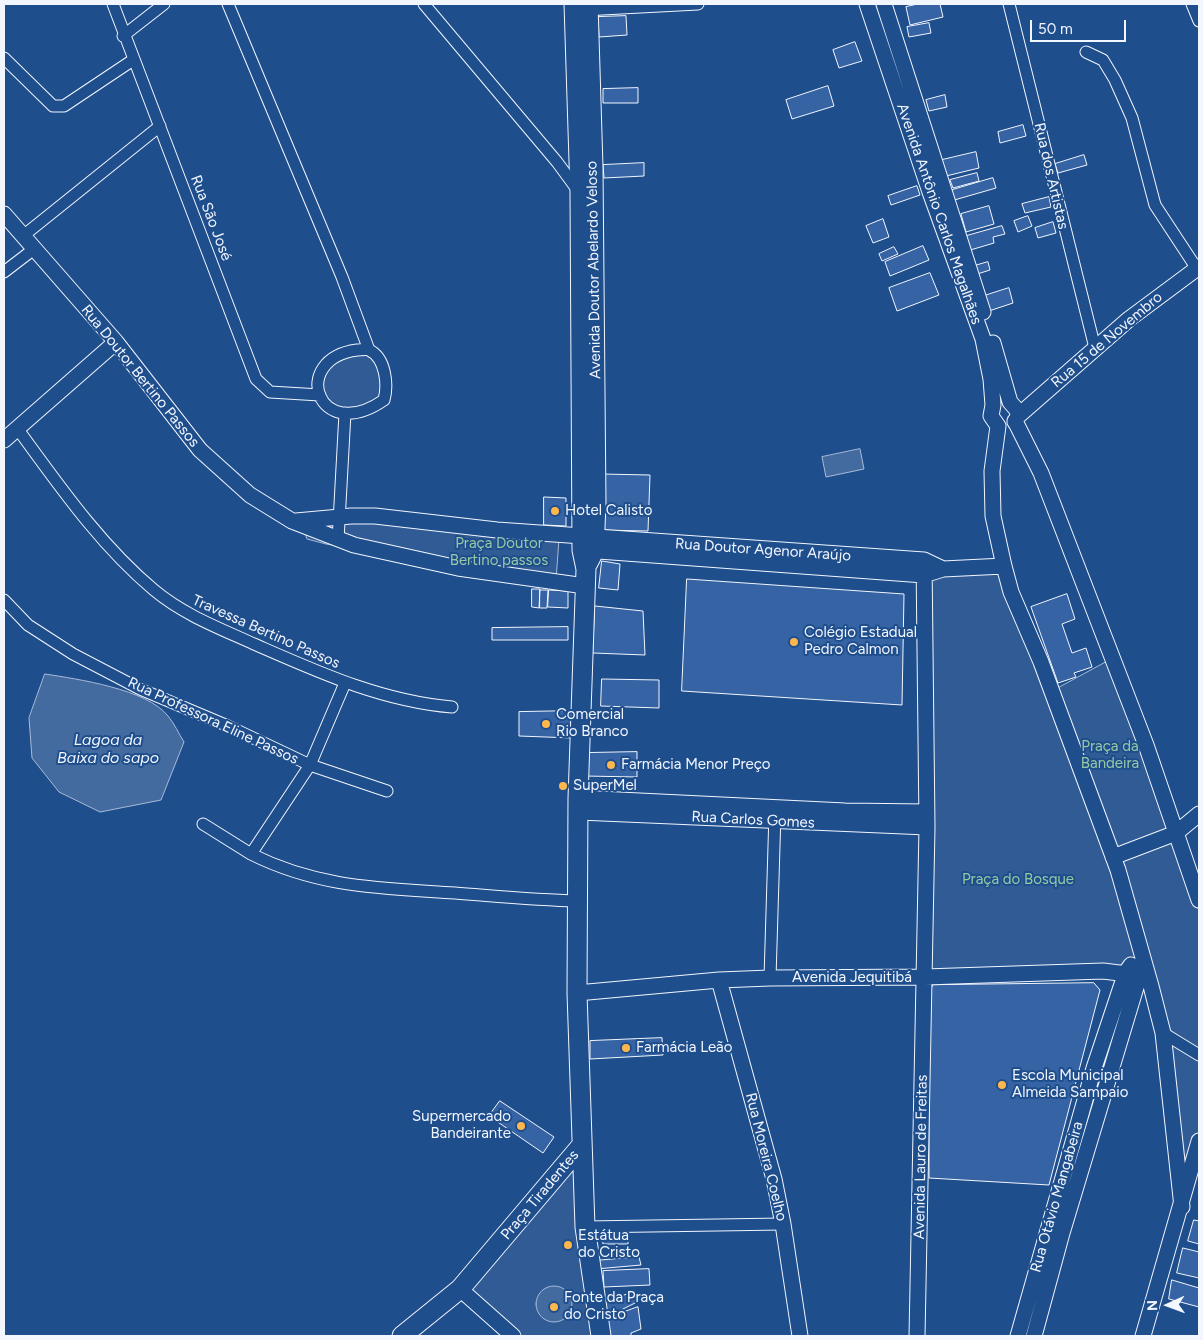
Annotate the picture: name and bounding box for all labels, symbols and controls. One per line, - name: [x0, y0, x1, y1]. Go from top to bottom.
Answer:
- scale bar: [1033, 10, 1129, 42]
- text: 50 m: [1038, 20, 1073, 38]
- street label: Avenida Antônio Carlos Magalhães: [893, 101, 985, 327]
- street label: Rua dos Artistas: [1030, 121, 1072, 231]
- street label: Avenida Doutor Abelardo Veloso: [583, 161, 605, 379]
- street label: Rua São José: [186, 173, 236, 263]
- street label: Rua 15 de Novembro: [1048, 288, 1166, 392]
- street label: Rua Doutor Bertino Passos: [77, 301, 203, 451]
- place label: Hotel Calisto: [565, 502, 652, 520]
- marker: Hotel Calisto: [549, 505, 561, 517]
- park label: Praça Doutor Bertino passos: [450, 535, 548, 570]
- street label: Rua Doutor Agenor Araújo: [674, 535, 852, 565]
- street label: Travessa Bertino Passos: [189, 591, 343, 673]
- place label: Colégio Estadual Pedro Calmon: [804, 624, 917, 659]
- marker: Colégio Estadual Pedro Calmon: [788, 636, 800, 648]
- street label: Rua Professora Eline Passos: [125, 674, 301, 768]
- place label: Comercial Rio Branco: [556, 706, 628, 741]
- marker: Comercial Rio Branco: [540, 718, 552, 730]
- water label: Lagoa da Baixa do sapo: [57, 730, 159, 768]
- park label: Praça da Bandeira: [1081, 738, 1139, 773]
- place label: Farmácia Menor Preço: [621, 756, 771, 774]
- marker: Farmácia Menor Preço: [605, 759, 617, 771]
- place label: SuperMel: [573, 777, 637, 795]
- marker: SuperMel: [557, 780, 569, 792]
- street label: Rua Carlos Gomes: [691, 808, 815, 832]
- park label: Praça do Bosque: [962, 871, 1074, 889]
- street label: Avenida Jequitibá: [792, 969, 912, 987]
- place label: Farmácia Leão: [636, 1039, 732, 1057]
- marker: Farmácia Leão: [620, 1042, 632, 1054]
- place label: Escola Municipal Almeida Sampaio: [1012, 1067, 1128, 1102]
- street label: Avenida Lauro de Freitas: [911, 1074, 931, 1240]
- marker: Escola Municipal Almeida Sampaio: [996, 1079, 1008, 1091]
- street label: Rua Moreira Coelho: [741, 1091, 791, 1223]
- place label: Supermercado Bandeirante: [412, 1108, 511, 1143]
- marker: Supermercado Bandeirante: [515, 1120, 527, 1132]
- street label: Rua Otávio Mangabeira: [1027, 1120, 1087, 1274]
- street label: Praça Tiradentes: [497, 1147, 583, 1243]
- place label: Estátua do Cristo: [578, 1227, 640, 1262]
- marker: Estátua do Cristo: [562, 1239, 574, 1251]
- north arrow: [1143, 1280, 1193, 1330]
- place label: Fonte da Praça do Cristo: [564, 1289, 664, 1324]
- text: N: [1144, 1300, 1161, 1311]
- marker: Fonte da Praça do Cristo: [548, 1301, 560, 1313]

